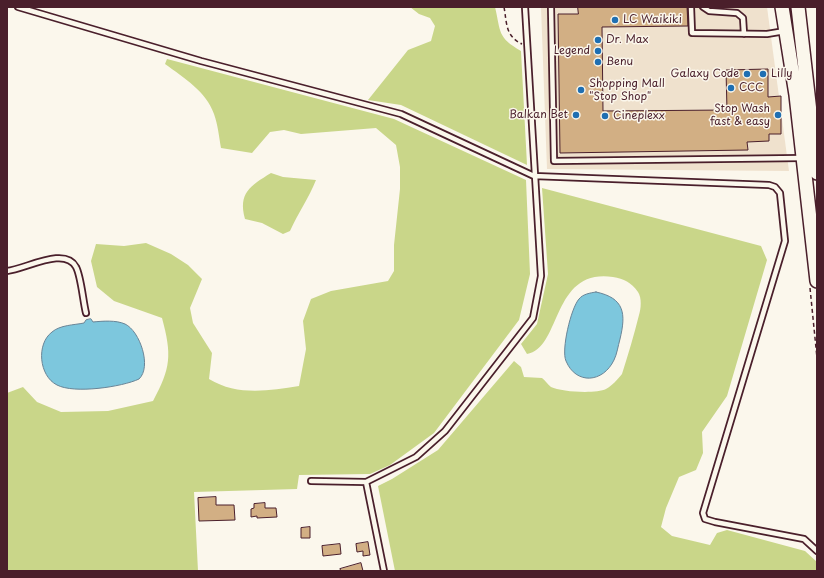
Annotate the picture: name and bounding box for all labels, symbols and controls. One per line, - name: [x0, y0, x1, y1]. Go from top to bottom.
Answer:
- place label: LC Waikiki: [623, 13, 682, 27]
- marker: LC Waikiki: [610, 15, 620, 25]
- place label: Dr. Max: [606, 33, 649, 47]
- marker: Dr. Max: [593, 35, 603, 45]
- place label: Legend: [554, 44, 590, 58]
- marker: Legend: [593, 46, 603, 56]
- place label: Benu: [606, 55, 633, 69]
- marker: Benu: [593, 57, 603, 67]
- place label: Galaxy Code: [671, 67, 739, 81]
- place label: Lilly: [771, 67, 793, 81]
- marker: Galaxy Code: [742, 69, 752, 79]
- marker: Lilly: [758, 69, 768, 79]
- place label: Shopping Mall "Stop Shop": [589, 77, 665, 103]
- place label: CCC: [739, 81, 764, 95]
- marker: CCC: [726, 83, 736, 93]
- marker: Shopping Mall "Stop Shop": [576, 85, 586, 95]
- place label: Stop Wash fast & easy: [710, 102, 770, 128]
- place label: Balkan Bet: [509, 108, 568, 122]
- place label: Cineplexx: [613, 109, 665, 123]
- marker: Balkan Bet: [571, 110, 581, 120]
- marker: Stop Wash fast & easy: [773, 110, 783, 120]
- marker: Cineplexx: [600, 111, 610, 121]

